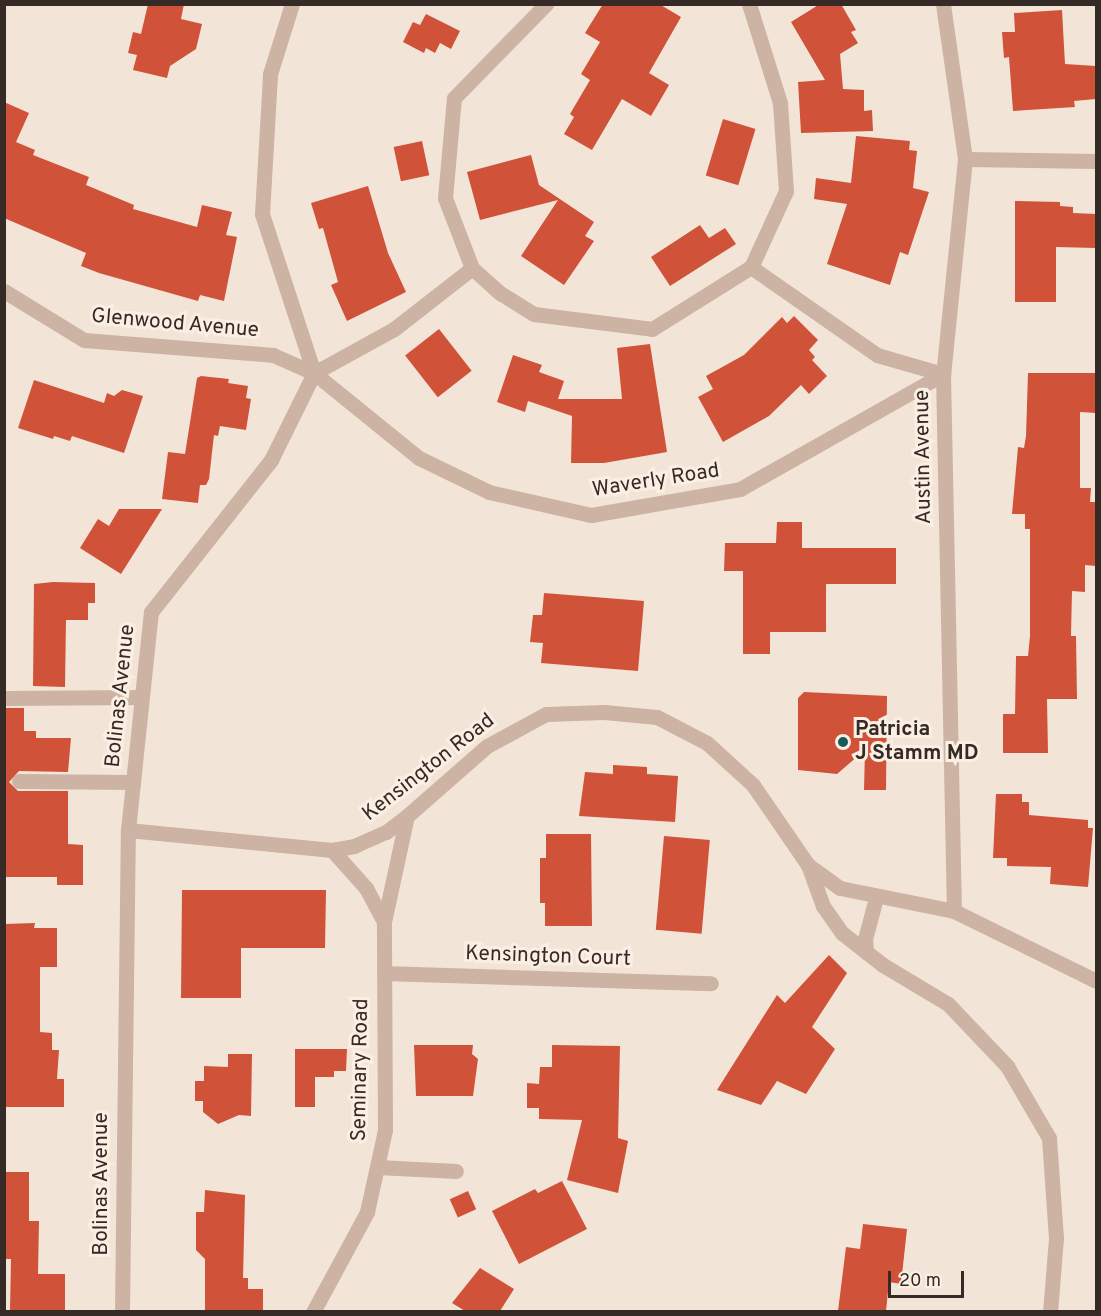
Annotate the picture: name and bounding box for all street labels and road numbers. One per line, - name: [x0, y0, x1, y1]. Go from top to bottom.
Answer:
- street label: Glenwood Avenue: [90, 304, 260, 344]
- street label: Austin Avenue: [910, 389, 938, 525]
- street label: Waverly Road: [591, 459, 721, 503]
- street label: Bolinas Avenue: [101, 623, 141, 769]
- street label: Kensington Road: [358, 709, 500, 827]
- street label: Kensington Court: [465, 942, 631, 972]
- street label: Seminary Road: [347, 998, 375, 1142]
- street label: Bolinas Avenue: [89, 1112, 115, 1256]

